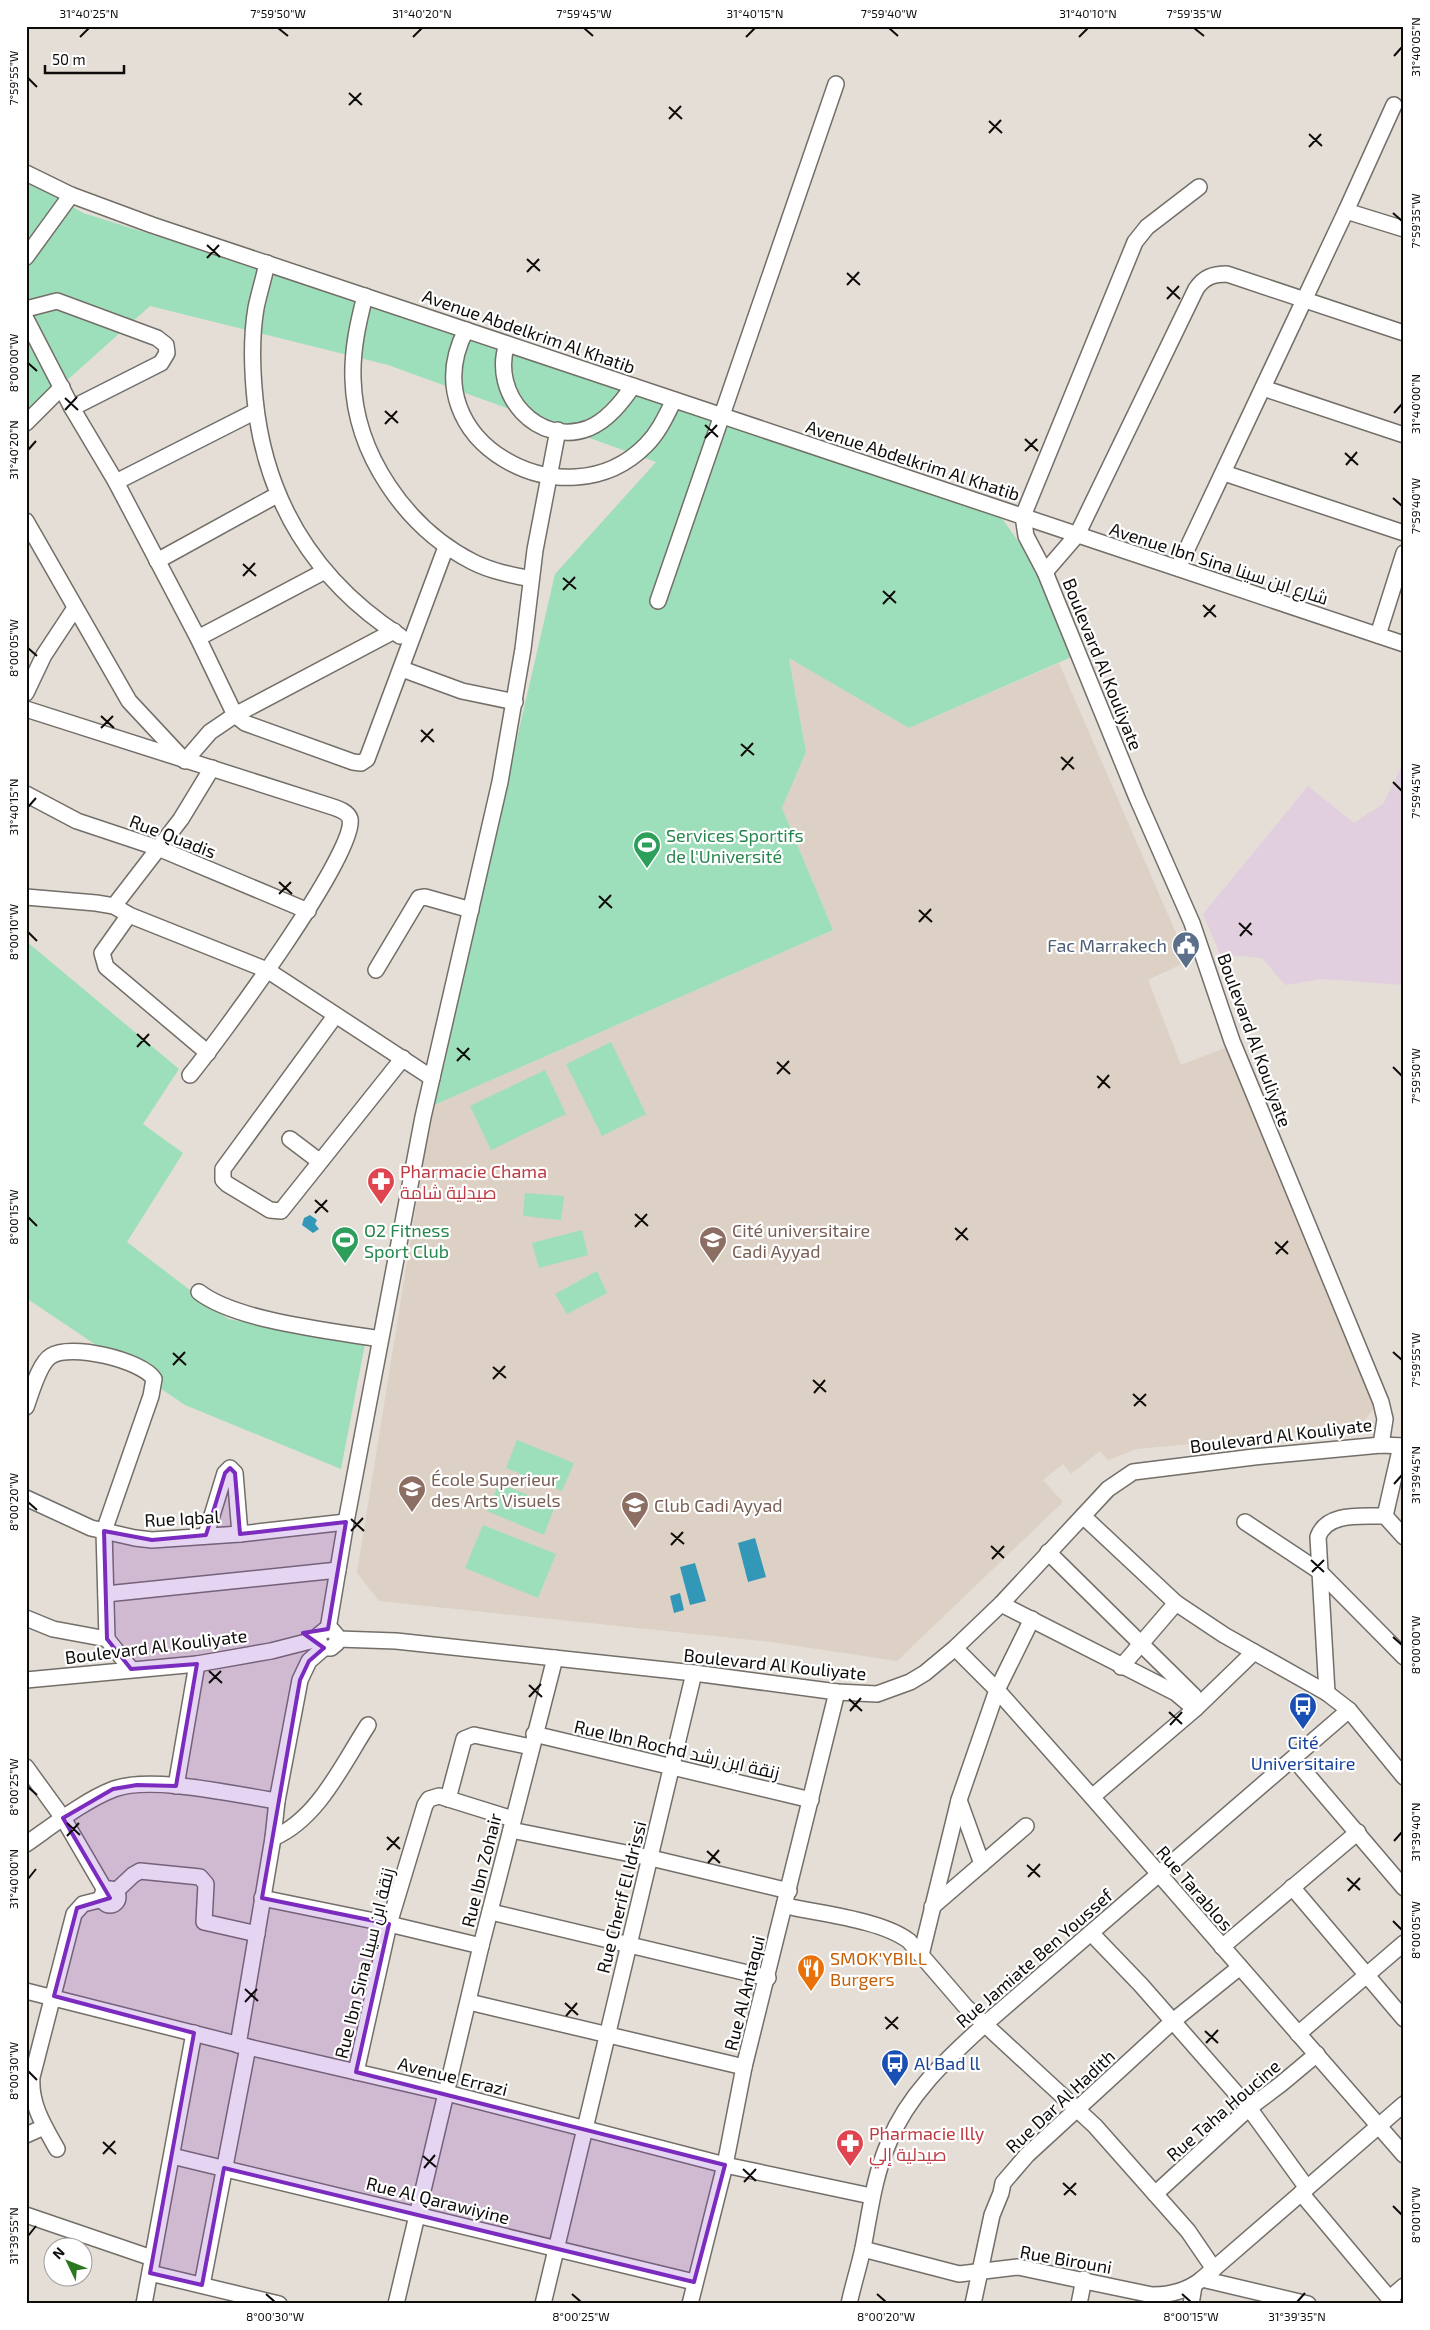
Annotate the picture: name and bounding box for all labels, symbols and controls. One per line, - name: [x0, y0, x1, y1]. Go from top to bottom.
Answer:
- text: 31°40'25"N: [60, 6, 118, 20]
- text: 7°59'50"W: [250, 6, 306, 20]
- text: 31°40'20"N: [392, 6, 452, 20]
- text: 7°59'45"W: [556, 6, 612, 20]
- text: 31°40'15"N: [727, 6, 783, 20]
- text: 7°59'40"W: [861, 6, 917, 20]
- text: 31°40'10"N: [1059, 6, 1117, 20]
- text: 7°59'35"W: [1166, 6, 1222, 20]
- text: 31°40'05"N: [1408, 17, 1422, 77]
- scale bar: [45, 42, 124, 74]
- text: 50 m: [52, 50, 86, 68]
- text: 7°59'55"W: [6, 51, 20, 105]
- text: 7°59'35"W: [1408, 193, 1422, 249]
- street label: Avenue Abdelkrim Al Khatib: [420, 284, 638, 378]
- text: 8°00'00"W: [6, 334, 20, 392]
- text: 31°40'00"N: [1408, 374, 1422, 434]
- street label: Avenue Abdelkrim Al Khatib: [803, 415, 1023, 505]
- text: 31°40'20"N: [6, 420, 20, 480]
- text: 7°59'40"W: [1408, 478, 1422, 534]
- street label: Avenue Ibn Sina شارع ابن سينا: [1106, 517, 1331, 611]
- street label: Boulevard Al Kouliyate: [1058, 575, 1148, 753]
- text: 8°00'05"W: [6, 619, 20, 677]
- text: 7°59'45"W: [1408, 763, 1422, 819]
- text: 31°40'15"N: [6, 779, 20, 835]
- street label: Rue Quadis: [126, 809, 220, 863]
- place label: Services Sportifs de l'Université: [666, 824, 804, 867]
- sports icon: Services Sportifs de l'Université: [632, 830, 662, 869]
- text: 8°00'10"W: [6, 904, 20, 960]
- public building icon: Fac Marrakech: [1171, 930, 1201, 969]
- place label: Fac Marrakech: [1047, 934, 1167, 956]
- street label: Boulevard Al Kouliyate: [1213, 950, 1297, 1130]
- text: 7°59'50"W: [1408, 1048, 1422, 1104]
- place label: Pharmacie Chama صيدلية شامة: [400, 1160, 547, 1203]
- pharmacy icon: Pharmacie Chama صيدلية شامة: [366, 1166, 396, 1205]
- text: 8°00'15"W: [6, 1189, 20, 1245]
- place label: O2 Fitness Sport Club: [364, 1219, 450, 1262]
- place label: Cité universitaire Cadi Ayyad: [732, 1219, 870, 1262]
- sports icon: O2 Fitness Sport Club: [330, 1225, 360, 1264]
- school or university icon: Cité universitaire Cadi Ayyad: [698, 1225, 728, 1264]
- text: 7°59'55"W: [1408, 1333, 1422, 1387]
- street label: Boulevard Al Kouliyate: [1189, 1413, 1373, 1457]
- text: 31°39'45"N: [1408, 1446, 1422, 1504]
- place label: École Superieur des Arts Visuels: [431, 1468, 561, 1511]
- text: 8°00'20"W: [6, 1473, 20, 1531]
- school or university icon: École Superieur des Arts Visuels: [397, 1474, 427, 1513]
- school or university icon: Club Cadi Ayyad: [620, 1490, 650, 1529]
- place label: Club Cadi Ayyad: [654, 1494, 783, 1516]
- street label: Rue Iqbal: [144, 1505, 221, 1531]
- text: 8°00'00"W: [1408, 1616, 1422, 1674]
- street label: Boulevard Al Kouliyate: [64, 1624, 248, 1668]
- street label: Boulevard Al Kouliyate: [683, 1643, 867, 1685]
- bus stop icon: Cité Universitaire: [1288, 1691, 1318, 1730]
- street label: Rue Ibn Rochd زنقة ابن رشد: [572, 1715, 782, 1784]
- place label: Cité Universitaire: [1251, 1731, 1355, 1774]
- text: 8°00'25"W: [6, 1758, 20, 1816]
- text: 31°39'40"N: [1408, 1803, 1422, 1861]
- street label: Rue Ibn Zohair: [456, 1811, 506, 1929]
- street label: Rue Cherif El Idrissi: [591, 1819, 651, 1975]
- street label: Rue Tarablos: [1152, 1841, 1238, 1935]
- text: 31°40'00"N: [6, 1849, 20, 1909]
- street label: Rue Ibn Sina زنقة ابن سينا: [330, 1865, 399, 2061]
- street label: Rue Jamiate Ben Youssef: [951, 1883, 1118, 2032]
- text: 8°00'05"W: [1408, 1901, 1422, 1959]
- street label: Rue Al Antaqui: [719, 1933, 769, 2053]
- place label: SMOK'YBILL Burgers: [830, 1947, 927, 1990]
- restaurant icon: SMOK'YBILL Burgers: [796, 1953, 826, 1992]
- text: 8°00'30"W: [6, 2042, 20, 2100]
- street label: Rue Dar Al Hadith: [1001, 2045, 1119, 2157]
- bus stop icon: Al Bad ll: [880, 2048, 910, 2087]
- street label: Avenue Errazi: [396, 2052, 510, 2100]
- place label: Al Bad ll: [914, 2052, 981, 2074]
- street label: Rue Taha Houcine: [1162, 2055, 1284, 2165]
- place label: Pharmacie Illy صيدلية إلي: [869, 2122, 985, 2169]
- pharmacy icon: Pharmacie Illy صيدلية إلي: [835, 2128, 865, 2167]
- street label: Rue Al Qarawiyine: [364, 2172, 512, 2228]
- text: 8°00'10"W: [1408, 2187, 1422, 2243]
- text: 31°39'55"N: [6, 2207, 20, 2265]
- north arrow: [42, 2238, 92, 2288]
- street label: Rue Birouni: [1018, 2240, 1114, 2278]
- text: N: [48, 2243, 68, 2262]
- text: 8°00'30"W: [246, 2309, 304, 2323]
- text: 8°00'25"W: [552, 2309, 610, 2323]
- text: 8°00'20"W: [857, 2309, 915, 2323]
- text: 8°00'15"W: [1163, 2309, 1219, 2323]
- text: 31°39'35"N: [1268, 2309, 1326, 2323]

